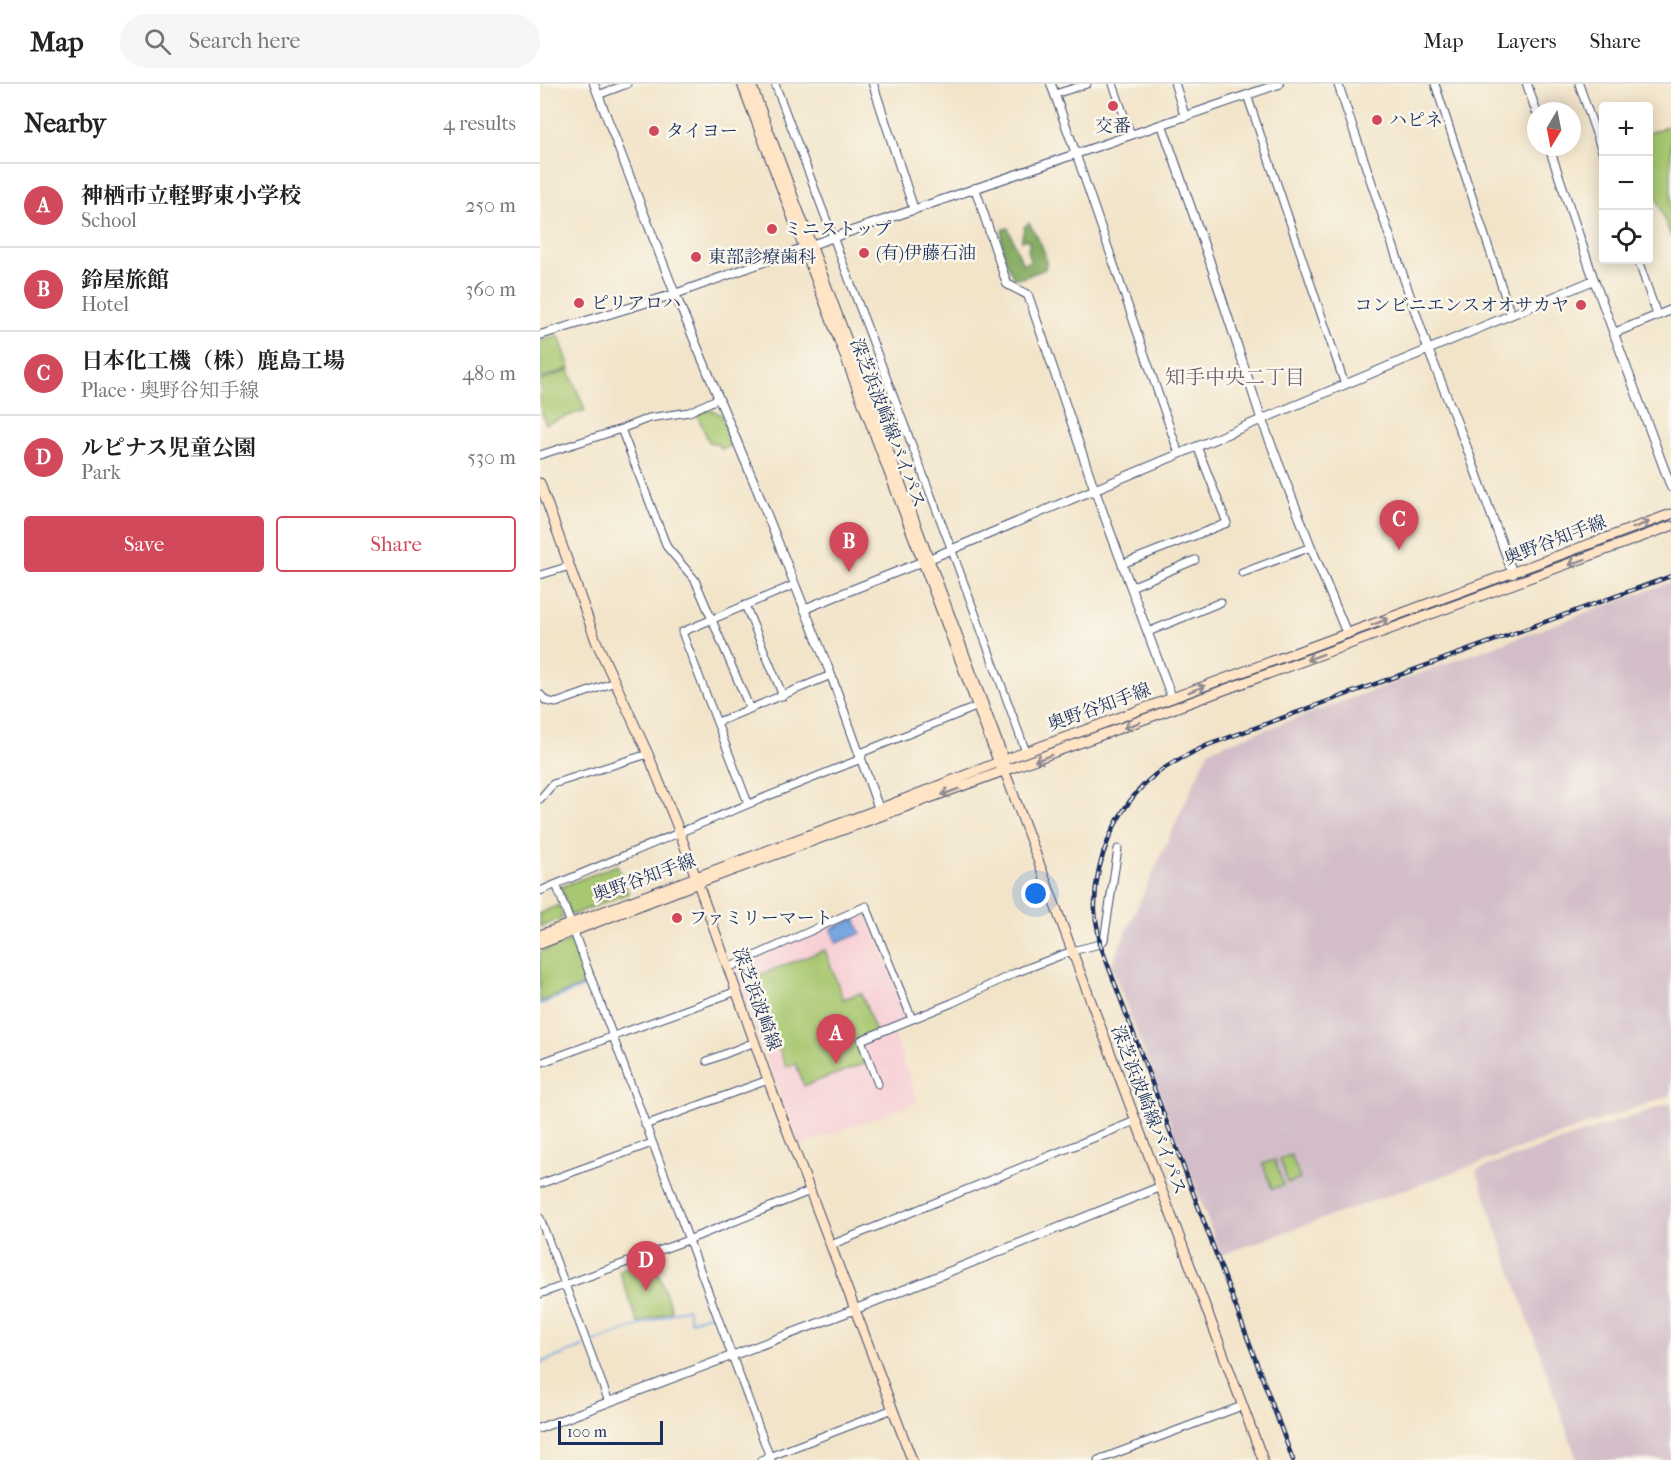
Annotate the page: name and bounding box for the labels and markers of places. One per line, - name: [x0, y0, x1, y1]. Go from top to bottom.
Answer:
- marker: 交番: [1106, 99, 1120, 113]
- place label: ハピネ: [1389, 110, 1443, 131]
- marker: ハピネ: [1370, 113, 1384, 127]
- place label: 交番: [1095, 116, 1131, 137]
- place label: タイヨー: [666, 121, 738, 142]
- marker: タイヨー: [647, 124, 661, 138]
- place label: ミニストップ: [784, 219, 891, 240]
- marker: ミニストップ: [765, 222, 779, 236]
- place label: (有)伊藤石油: [876, 243, 976, 264]
- marker: (有)伊藤石油: [857, 246, 871, 260]
- place label: 東部診療歯科: [708, 247, 816, 268]
- marker: 東部診療歯科: [689, 250, 703, 264]
- place label: ピリアロハ: [591, 293, 681, 314]
- place label: コンビニエンスオオサカヤ: [1354, 295, 1569, 316]
- marker: ピリアロハ: [572, 296, 586, 310]
- marker: コンビニエンスオオサカヤ: [1574, 298, 1588, 312]
- pin: C: [1380, 500, 1418, 550]
- pin: B: [830, 522, 868, 572]
- place label: ファミリーマート: [689, 908, 833, 929]
- marker: ファミリーマート: [670, 911, 684, 925]
- pin: A: [816, 1014, 856, 1064]
- pin: D: [626, 1242, 666, 1291]

